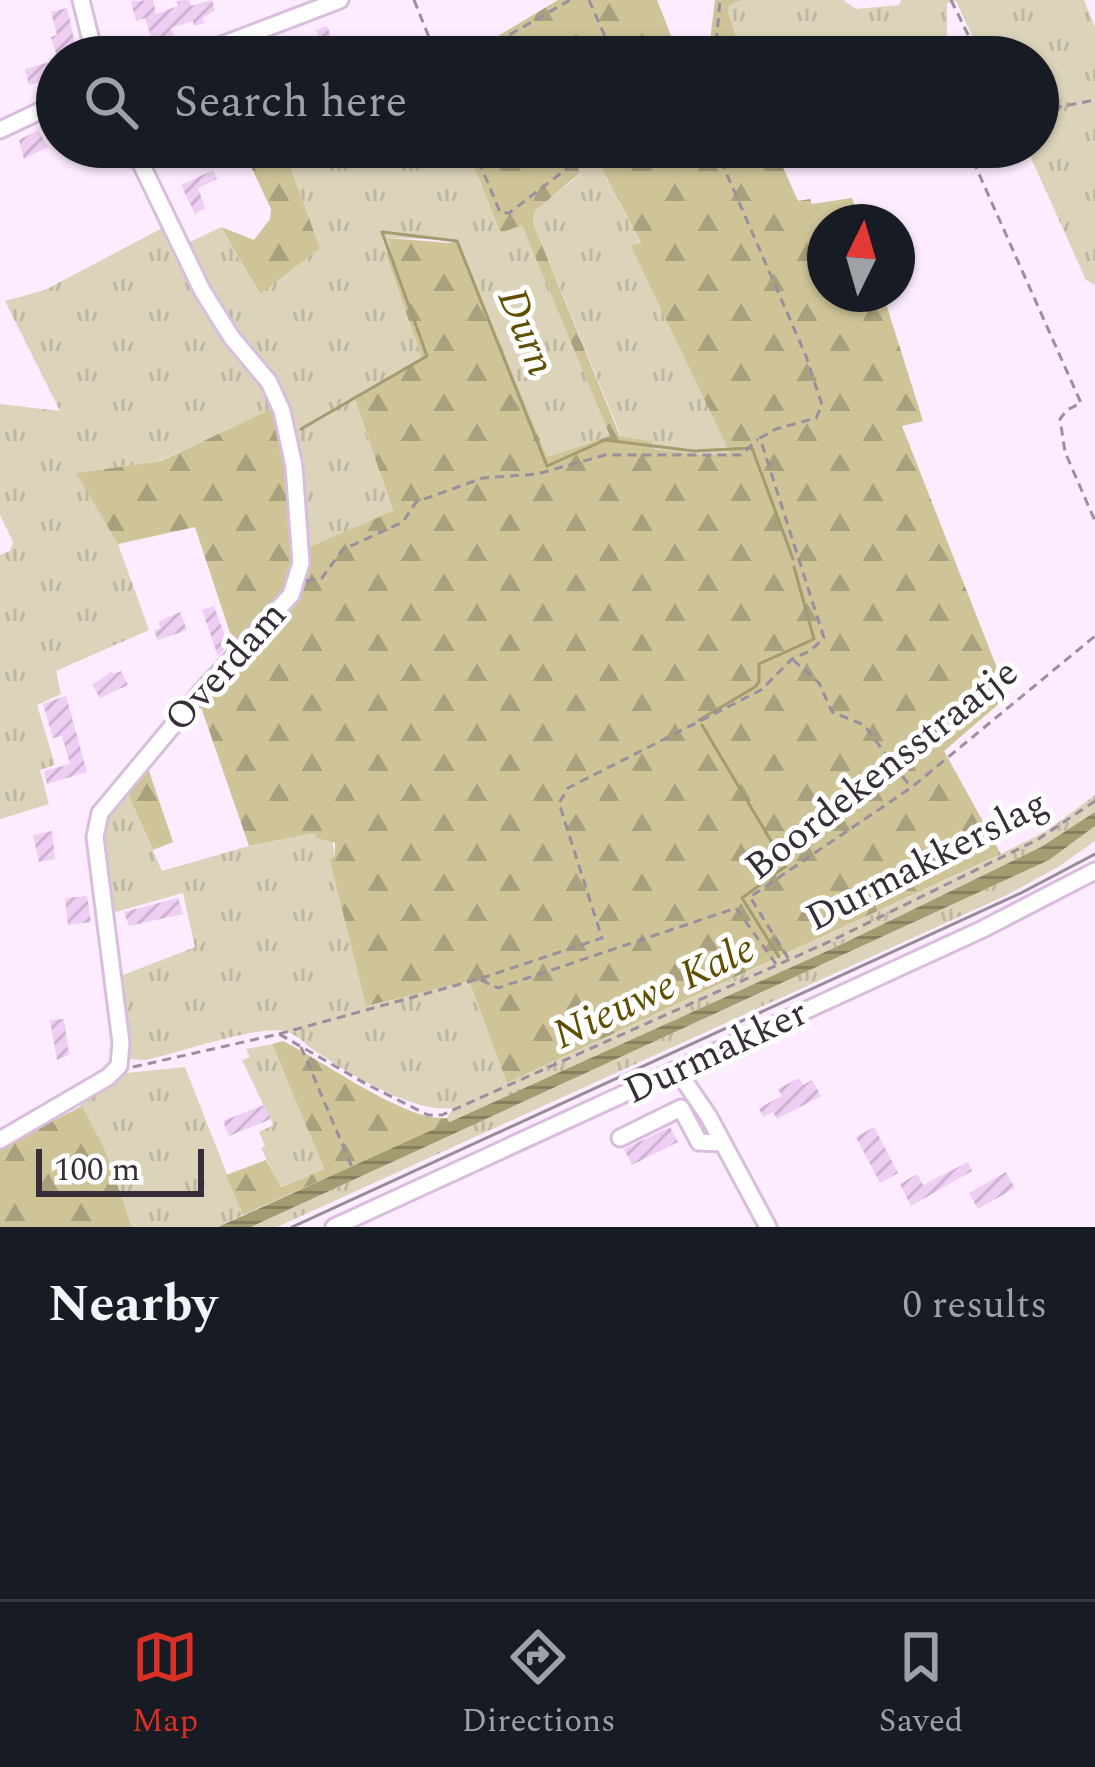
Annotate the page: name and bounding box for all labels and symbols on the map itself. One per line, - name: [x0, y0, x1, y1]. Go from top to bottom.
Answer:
- north arrow: [807, 204, 915, 312]
- water label: Durn: [480, 279, 572, 385]
- street label: Overdam: [151, 588, 301, 746]
- street label: Boordekensstraatje: [733, 644, 1031, 896]
- street label: Durmakkerslag: [796, 775, 1058, 947]
- water label: Nieuwe Kale: [542, 917, 766, 1067]
- street label: Durmakker: [614, 984, 818, 1120]
- scale bar: [36, 1143, 204, 1196]

